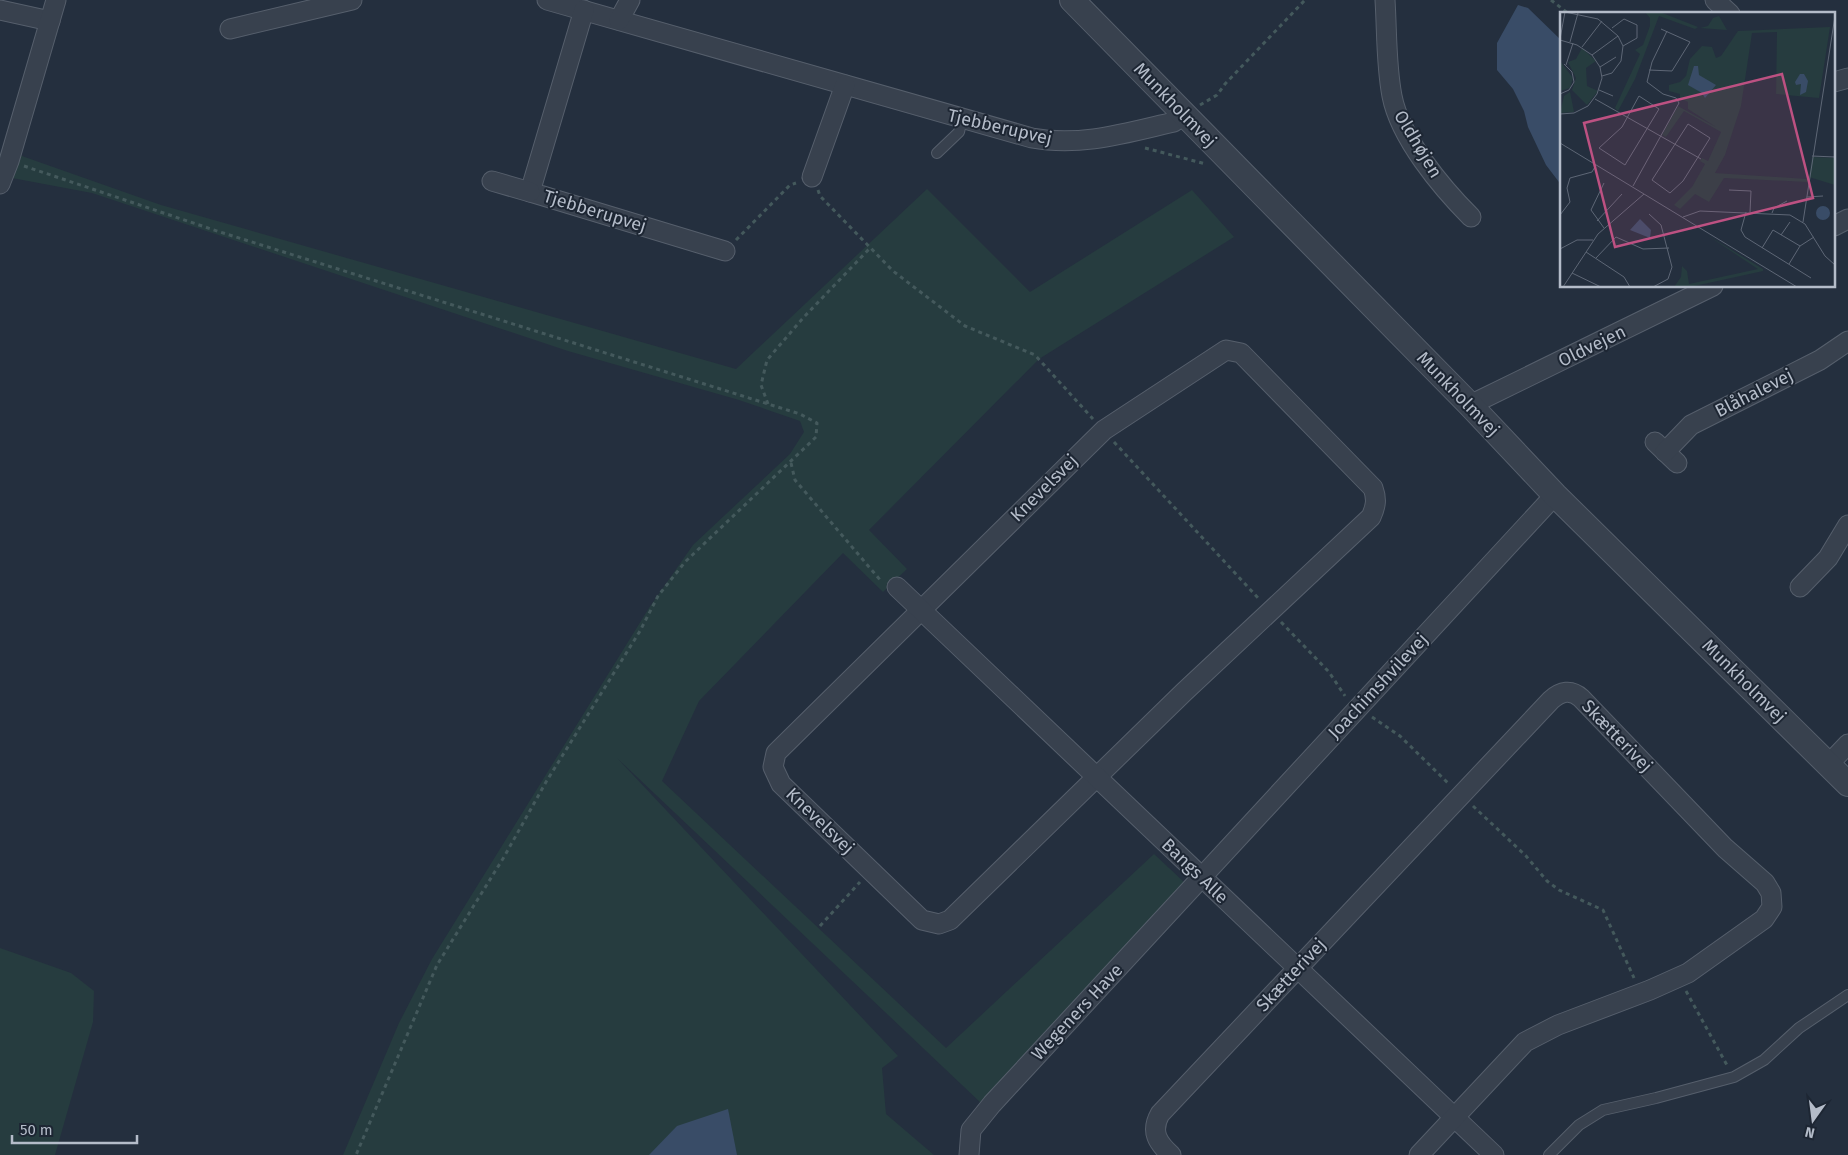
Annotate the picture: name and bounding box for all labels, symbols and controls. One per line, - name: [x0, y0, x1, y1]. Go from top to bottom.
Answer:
- inset map: [1560, 12, 1836, 288]
- street label: Munkholmvej: [1129, 58, 1221, 152]
- street label: Tjebberupvej: [946, 104, 1054, 150]
- street label: Oldhøjen: [1389, 106, 1447, 182]
- street label: Tjebberupvej: [541, 185, 649, 237]
- street label: Oldvejen: [1555, 320, 1629, 372]
- street label: Munkholmvej: [1412, 347, 1504, 441]
- street label: Blåhalevej: [1711, 364, 1797, 422]
- street label: Knevelsvej: [1006, 450, 1082, 526]
- street label: Joachimshvilevej: [1323, 629, 1433, 743]
- street label: Munkholmvej: [1698, 635, 1790, 727]
- street label: Skætterivej: [1577, 695, 1657, 777]
- street label: Knevelsvej: [781, 783, 859, 859]
- street label: Bangs Alle: [1157, 834, 1233, 908]
- street label: Skætterivej: [1252, 934, 1330, 1016]
- street label: Wegeners Have: [1027, 959, 1127, 1065]
- north arrow: [1788, 1095, 1838, 1145]
- scale bar: [12, 1112, 138, 1144]
- text: 50 m: [20, 1121, 53, 1139]
- text: N: [1803, 1123, 1817, 1142]

